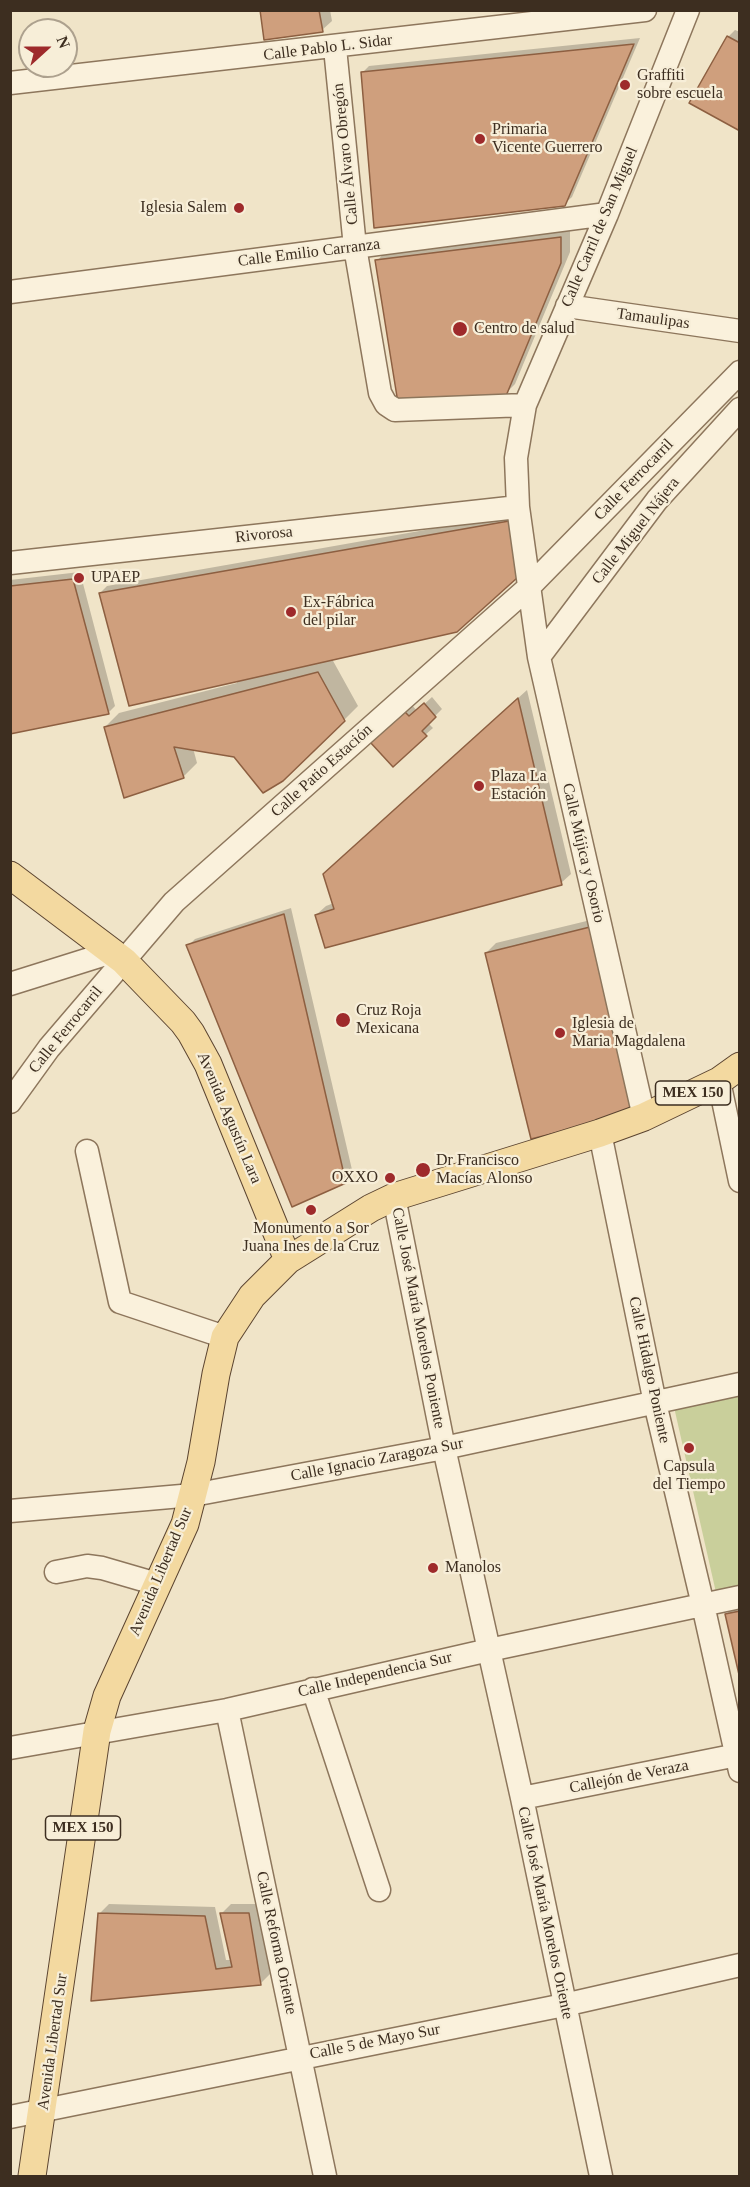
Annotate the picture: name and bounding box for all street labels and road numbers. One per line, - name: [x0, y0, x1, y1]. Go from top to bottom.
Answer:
- street label: Calle Pablo L. Sidar: [262, 31, 394, 65]
- street label: Calle Álvaro Obregón: [329, 82, 363, 226]
- street label: Calle Carril de San Miguel: [557, 144, 643, 310]
- street label: Calle Emilio Carranza: [237, 235, 381, 271]
- street label: Tamaulipas: [615, 304, 691, 334]
- street label: Calle Ferrocarril: [590, 435, 678, 525]
- street label: Calle Miguel Nájera: [588, 474, 684, 588]
- street label: Rivorosa: [234, 522, 294, 548]
- street label: Calle Patio Estación: [267, 720, 377, 822]
- street label: Calle Mújica y Osorio: [558, 781, 608, 925]
- street label: Calle Ferrocarril: [25, 983, 107, 1077]
- street label: Avenida Agustín Lara: [193, 1049, 265, 1187]
- road number: MEX 150: [656, 1081, 730, 1105]
- street label: Calle José María Morelos Poniente: [387, 1206, 449, 1430]
- street label: Calle Hidalgo Poniente: [624, 1295, 674, 1445]
- street label: Calle Ignacio Zaragoza Sur: [289, 1434, 465, 1486]
- street label: Avenida Libertad Sur: [125, 1505, 197, 1639]
- street label: Calle Independencia Sur: [296, 1648, 454, 1702]
- street label: Callejón de Veraza: [568, 1756, 690, 1798]
- street label: Calle José María Morelos Oriente: [513, 1805, 577, 2021]
- road number: MEX 150: [46, 1816, 121, 1840]
- street label: Calle Reforma Oriente: [251, 1870, 301, 2016]
- street label: Avenida Libertad Sur: [34, 1973, 72, 2111]
- street label: Calle 5 de Mayo Sur: [308, 2020, 442, 2064]

